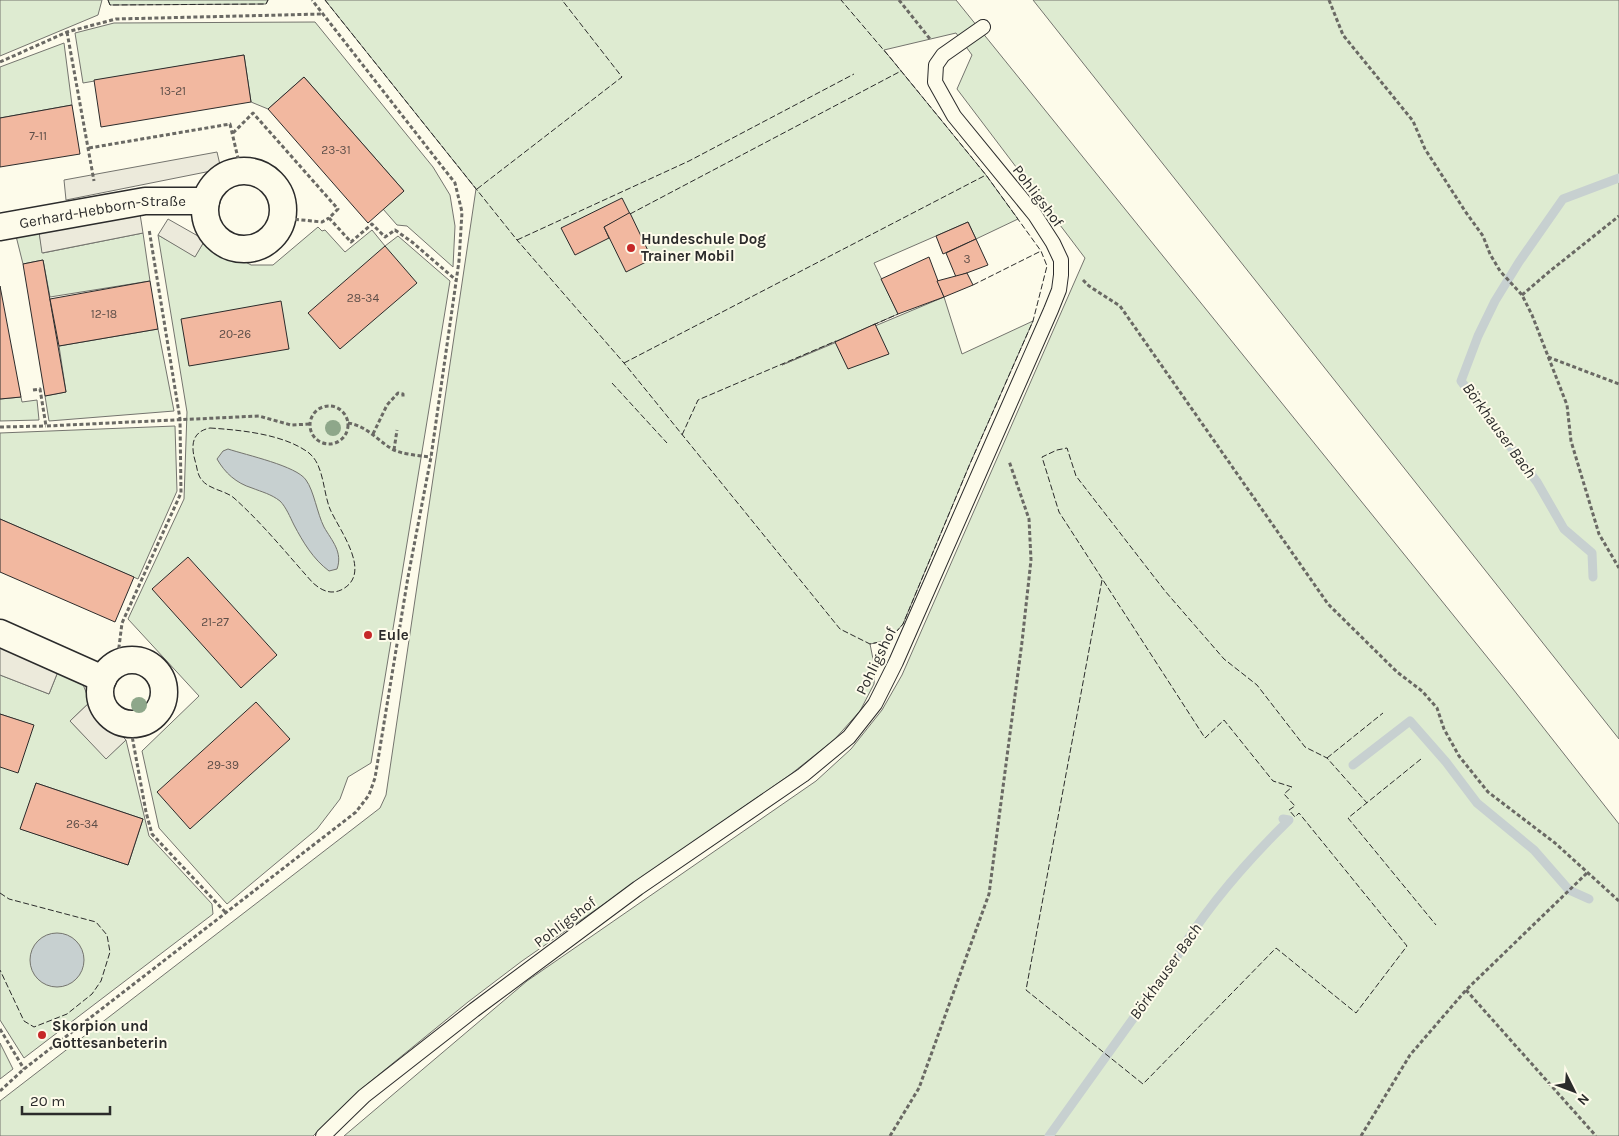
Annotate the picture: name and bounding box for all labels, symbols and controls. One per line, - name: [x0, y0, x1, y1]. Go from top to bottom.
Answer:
- house number: 13-21: [160, 84, 186, 98]
- house number: 7-11: [29, 129, 47, 143]
- house number: 23-31: [321, 143, 351, 157]
- street label: Pohligshof: [1009, 161, 1068, 231]
- street label: Gerhard-Hebborn-Straße: [18, 192, 186, 232]
- place label: Hundeschule Dog Trainer Mobil: [641, 230, 766, 265]
- marker: Hundeschule Dog Trainer Mobil: [625, 242, 637, 254]
- house number: 3: [963, 252, 971, 266]
- house number: 28-34: [347, 291, 379, 305]
- house number: 12-18: [91, 307, 117, 321]
- house number: 20-26: [219, 327, 251, 341]
- water label: Börkhauser Bach: [1459, 379, 1540, 482]
- house number: 21-27: [201, 615, 229, 629]
- street label: Pohligshof: [852, 623, 900, 698]
- place label: Eule: [378, 626, 409, 644]
- marker: Eule: [362, 629, 374, 641]
- house number: 29-39: [207, 758, 239, 772]
- house number: 26-34: [66, 817, 98, 831]
- street label: Pohligshof: [530, 892, 600, 951]
- water label: Börkhauser Bach: [1125, 920, 1206, 1023]
- place label: Skorpion und Gottesanbeterin: [52, 1017, 168, 1052]
- marker: Skorpion und Gottesanbeterin: [36, 1029, 48, 1041]
- north arrow: [1549, 1066, 1599, 1116]
- scale bar: [22, 1084, 110, 1116]
- text: N: [1574, 1090, 1593, 1109]
- text: 20 m: [30, 1092, 65, 1110]

